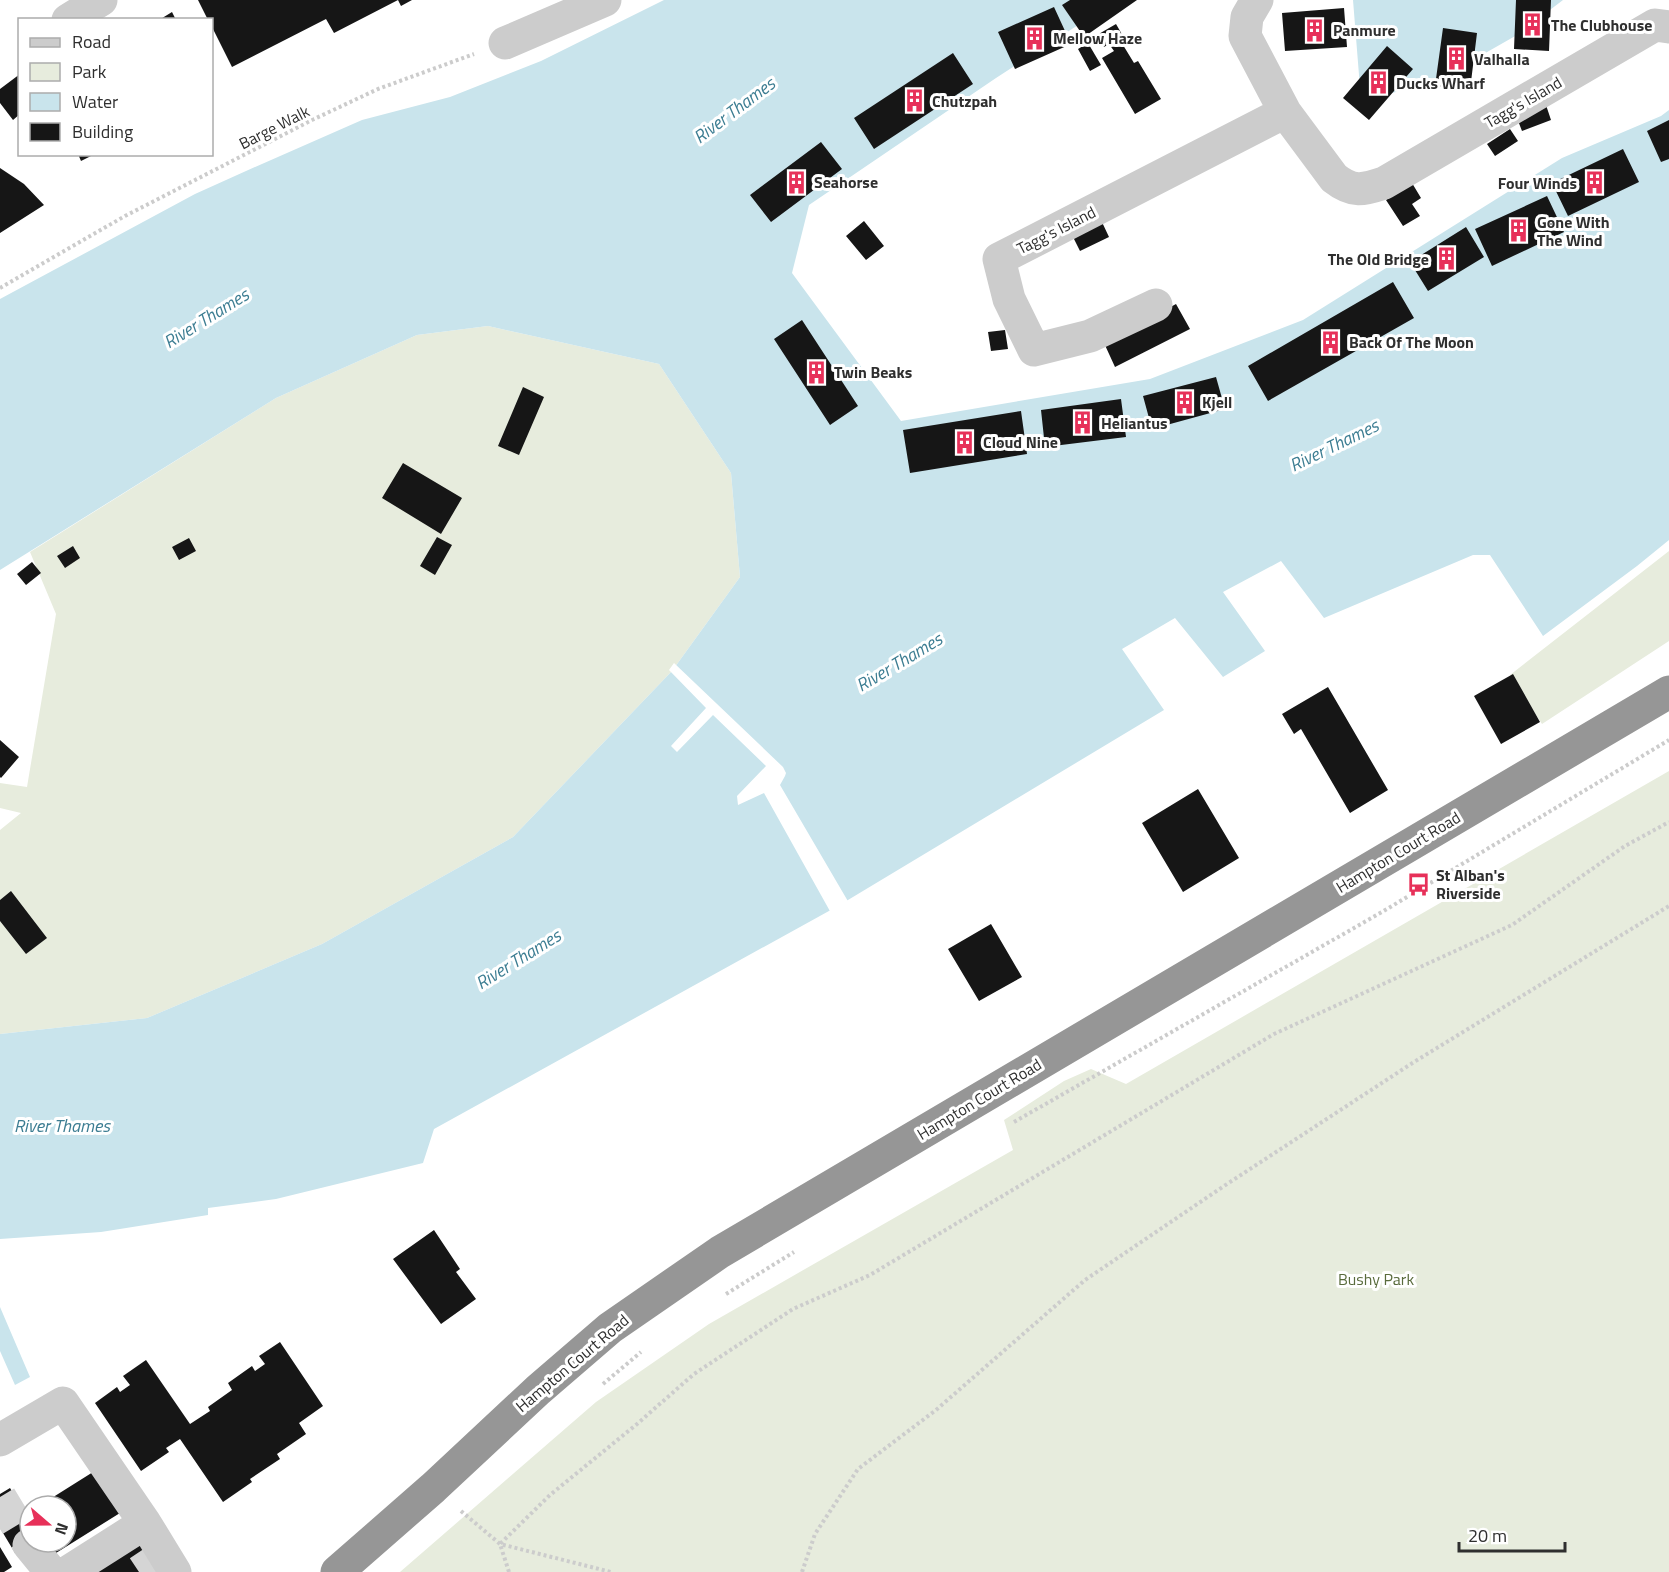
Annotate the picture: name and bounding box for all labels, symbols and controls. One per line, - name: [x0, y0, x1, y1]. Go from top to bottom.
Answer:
- building icon: The Clubhouse: [1520, 12, 1546, 38]
- place label: The Clubhouse: [1551, 13, 1652, 37]
- building icon: Panmure: [1302, 17, 1328, 43]
- legend: [18, 18, 213, 156]
- place label: Panmure: [1333, 18, 1396, 42]
- building icon: Mellow Haze: [1022, 25, 1048, 51]
- place label: Mellow Haze: [1053, 26, 1142, 50]
- text: Road: [72, 28, 111, 55]
- building icon: Valhalla: [1443, 46, 1469, 72]
- place label: Valhalla: [1474, 47, 1530, 71]
- text: Park: [72, 58, 107, 85]
- water label: River Thames: [687, 70, 782, 150]
- building icon: Ducks Wharf: [1365, 70, 1391, 96]
- street label: Tagg's Island: [1480, 70, 1566, 134]
- place label: Ducks Wharf: [1396, 71, 1485, 95]
- text: Water: [72, 88, 118, 115]
- building icon: Chutzpah: [901, 88, 927, 114]
- place label: Chutzpah: [932, 89, 997, 113]
- street label: Barge Walk: [234, 99, 314, 155]
- text: Building: [72, 118, 133, 145]
- building icon: Seahorse: [783, 169, 809, 195]
- place label: Seahorse: [814, 170, 878, 194]
- building icon: Four Winds: [1582, 170, 1608, 196]
- place label: Four Winds: [1498, 171, 1577, 195]
- street label: Tagg's Island: [1012, 200, 1100, 260]
- place label: Gone With The Wind: [1537, 210, 1610, 252]
- building icon: Gone With The Wind: [1506, 218, 1532, 244]
- building icon: The Old Bridge: [1434, 246, 1460, 272]
- place label: The Old Bridge: [1328, 247, 1429, 271]
- water label: River Thames: [158, 280, 255, 355]
- building icon: Back Of The Moon: [1318, 329, 1344, 355]
- place label: Back Of The Moon: [1349, 330, 1474, 354]
- building icon: Twin Beaks: [803, 359, 829, 385]
- place label: Twin Beaks: [834, 360, 912, 384]
- building icon: Kjell: [1171, 389, 1197, 415]
- place label: Kjell: [1202, 390, 1232, 414]
- building icon: Heliantus: [1070, 410, 1096, 436]
- place label: Heliantus: [1101, 411, 1168, 435]
- water label: River Thames: [1285, 411, 1384, 478]
- building icon: Cloud Nine: [952, 429, 978, 455]
- place label: Cloud Nine: [983, 430, 1058, 454]
- water label: River Thames: [851, 625, 948, 698]
- street label: Hampton Court Road: [1331, 805, 1465, 899]
- place label: St Alban's Riverside: [1436, 863, 1505, 905]
- bus stop icon: St Alban's Riverside: [1405, 871, 1431, 897]
- water label: River Thames: [470, 921, 567, 996]
- street label: Hampton Court Road: [912, 1052, 1046, 1146]
- water label: River Thames: [14, 1112, 111, 1139]
- park label: Bushy Park: [1338, 1267, 1414, 1291]
- street label: Hampton Court Road: [510, 1308, 634, 1418]
- north arrow: [18, 1494, 78, 1554]
- scale bar: [1459, 1515, 1566, 1553]
- text: N: [49, 1520, 75, 1538]
- text: 20 m: [1468, 1522, 1507, 1549]

